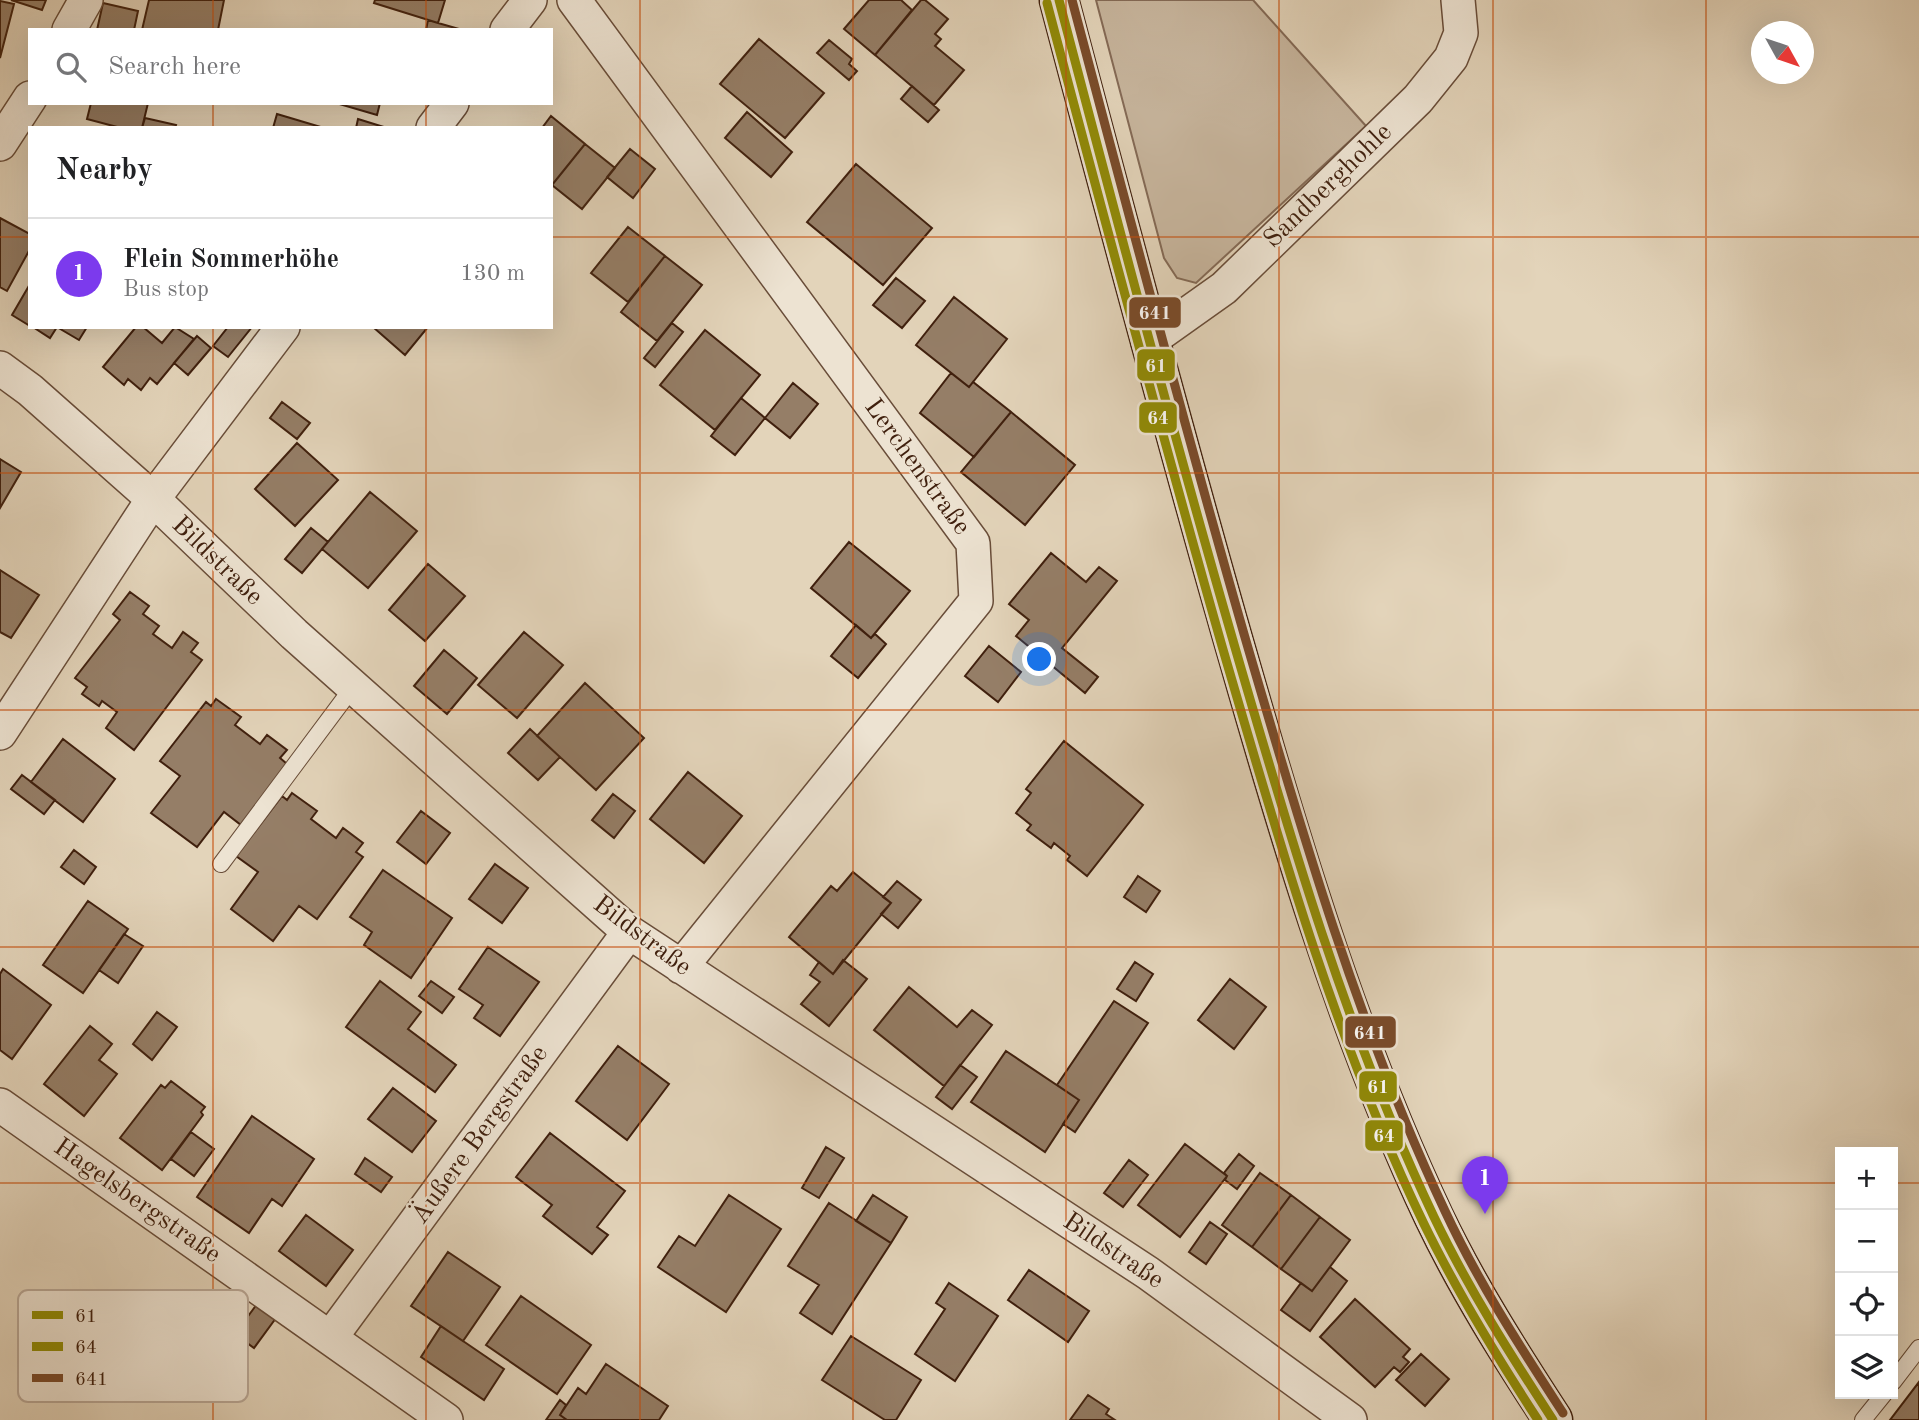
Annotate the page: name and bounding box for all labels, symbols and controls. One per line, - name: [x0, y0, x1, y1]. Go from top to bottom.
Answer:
- north arrow: [1751, 21, 1814, 84]
- search box: [28, 28, 553, 105]
- icon: search: [52, 48, 90, 86]
- text: Search here: [108, 54, 241, 80]
- street label: Sandberghohle: [1259, 119, 1397, 253]
- text: Nearby: [56, 156, 153, 186]
- text: Flein Sommerhöhe: [123, 247, 339, 273]
- text: 1: [72, 262, 86, 285]
- text: 130 m: [460, 262, 525, 285]
- text: Bus stop: [123, 278, 209, 301]
- line badge: 641: [1128, 296, 1182, 329]
- text: 641: [1138, 305, 1172, 324]
- line badge: 61: [1136, 348, 1176, 382]
- text: 61: [1145, 358, 1167, 377]
- street label: Lerchenstraße: [859, 394, 975, 540]
- line badge: 64: [1138, 401, 1178, 434]
- text: 64: [1147, 410, 1169, 429]
- street label: Bildstraße: [167, 512, 267, 610]
- your location: [1022, 642, 1056, 676]
- street label: Bildstraße: [588, 891, 696, 981]
- line badge: 641: [1344, 1015, 1397, 1049]
- text: 641: [1353, 1025, 1387, 1044]
- street label: Äußere Bergstraße: [404, 1039, 553, 1229]
- line badge: 61: [1358, 1070, 1398, 1103]
- text: 61: [1367, 1079, 1389, 1098]
- line badge: 64: [1364, 1119, 1404, 1152]
- text: 64: [1373, 1128, 1395, 1147]
- street label: Hagelsbergstraße: [49, 1134, 225, 1268]
- map controls: [1835, 1147, 1898, 1399]
- button: +: [1835, 1147, 1898, 1210]
- pin: 1: [1462, 1156, 1508, 1214]
- street label: Bildstraße: [1058, 1208, 1168, 1294]
- button: −: [1835, 1210, 1898, 1273]
- button: locate: [1835, 1273, 1898, 1336]
- legend: [18, 1290, 248, 1402]
- text: 61: [75, 1308, 97, 1327]
- button: layers: [1835, 1336, 1898, 1399]
- text: 64: [75, 1339, 97, 1358]
- text: 641: [75, 1371, 108, 1390]

